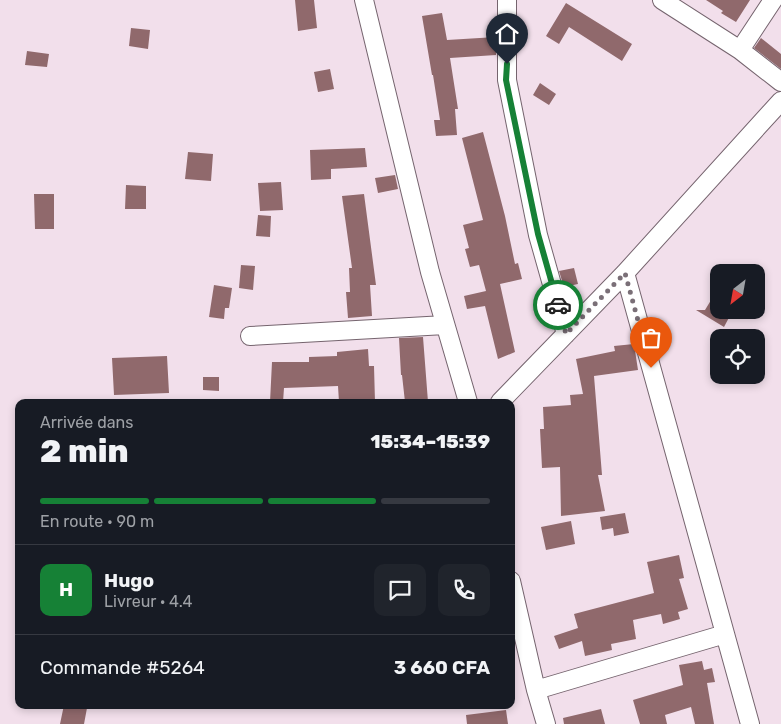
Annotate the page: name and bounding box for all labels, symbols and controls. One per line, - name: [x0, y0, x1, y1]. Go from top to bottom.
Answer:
- pin: [486, 13, 528, 64]
- icon: home: [493, 20, 521, 48]
- north arrow: [710, 264, 765, 319]
- map controls: [710, 264, 765, 384]
- courier: [533, 280, 583, 330]
- icon: car: [544, 291, 572, 319]
- pin: [630, 317, 672, 368]
- icon: bag: [637, 324, 665, 352]
- button: locate: [710, 329, 765, 384]
- text: Arrivée dans: [40, 413, 133, 432]
- text: 15:34–15:39: [371, 430, 490, 453]
- text: 2 min: [40, 432, 129, 470]
- text: En route · 90 m: [40, 512, 154, 531]
- button: chat: [374, 564, 426, 616]
- button: phone: [438, 564, 490, 616]
- text: Hugo: [104, 569, 154, 592]
- text: H: [59, 578, 73, 601]
- text: Livreur · 4.4: [104, 592, 193, 611]
- text: Commande #5264: [40, 656, 205, 679]
- text: 3 660 CFA: [394, 656, 490, 679]

